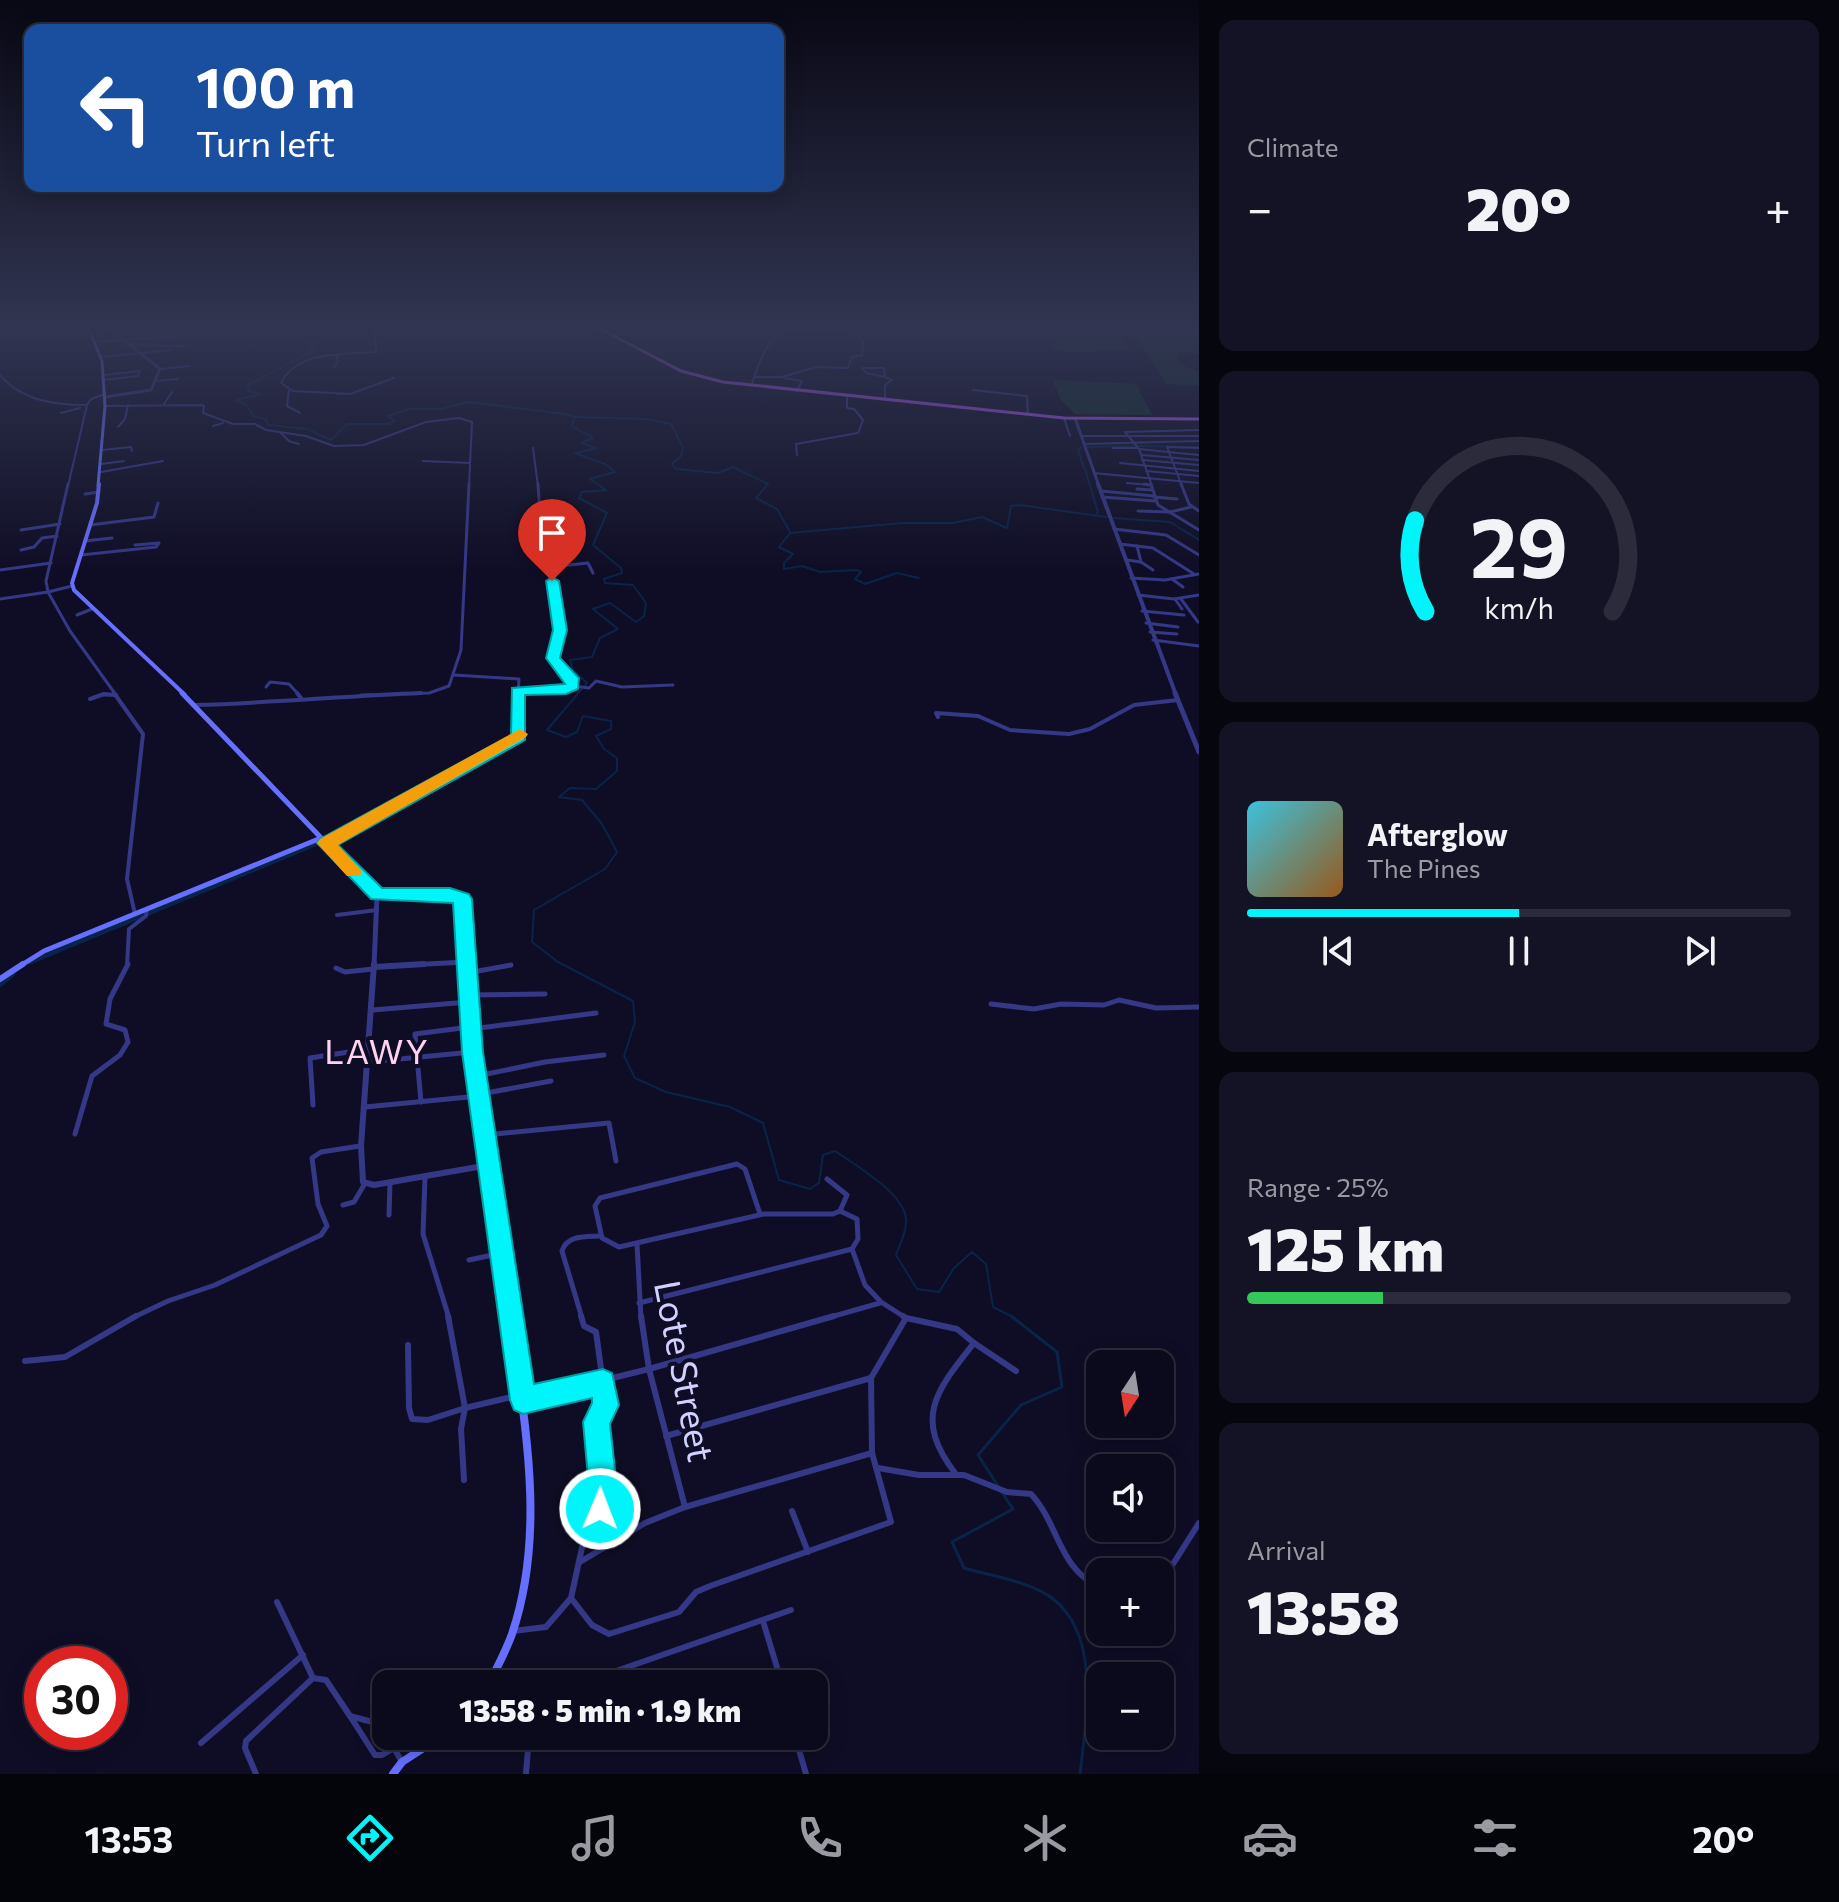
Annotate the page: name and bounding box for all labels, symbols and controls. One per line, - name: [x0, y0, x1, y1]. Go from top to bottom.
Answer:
- text: 100 m: [196, 51, 355, 120]
- icon: left: [64, 56, 168, 160]
- text: Turn left: [196, 120, 335, 164]
- text: Climate: [1247, 131, 1339, 162]
- text: 20°: [1466, 170, 1571, 243]
- text: −: [1247, 180, 1272, 234]
- text: +: [1765, 180, 1791, 234]
- text: 29: [1470, 493, 1568, 595]
- pin: [518, 499, 586, 581]
- icon: arrive: [530, 511, 574, 555]
- text: km/h: [1484, 590, 1554, 625]
- text: Afterglow: [1367, 815, 1508, 852]
- text: The Pines: [1367, 852, 1481, 883]
- icon: previous: [1316, 929, 1360, 973]
- icon: pause: [1497, 929, 1541, 973]
- icon: next: [1678, 929, 1722, 973]
- district label: LAWY: [324, 1029, 430, 1071]
- text: Range · 25%: [1247, 1171, 1389, 1202]
- text: 125 km: [1247, 1210, 1444, 1283]
- street label: Lote Street: [647, 1276, 725, 1465]
- north arrow: [1086, 1350, 1174, 1438]
- map controls: [1086, 1350, 1174, 1750]
- button: sound: [1086, 1454, 1174, 1542]
- position arrow: [558, 1467, 642, 1551]
- text: Arrival: [1247, 1534, 1326, 1565]
- button: +: [1086, 1558, 1174, 1646]
- text: 13:58: [1247, 1573, 1400, 1646]
- speed limit sign: 30: [24, 1646, 128, 1750]
- button: −: [1086, 1662, 1174, 1750]
- text: 13:58 · 5 min · 1.9 km: [459, 1691, 741, 1728]
- icon: directions: [342, 1810, 398, 1866]
- icon: music: [567, 1810, 623, 1866]
- icon: phone: [792, 1810, 848, 1866]
- icon: climate: [1017, 1810, 1073, 1866]
- icon: car: [1242, 1810, 1298, 1866]
- icon: filters: [1467, 1810, 1523, 1866]
- text: 13:53: [85, 1816, 173, 1860]
- text: 20°: [1692, 1816, 1754, 1860]

